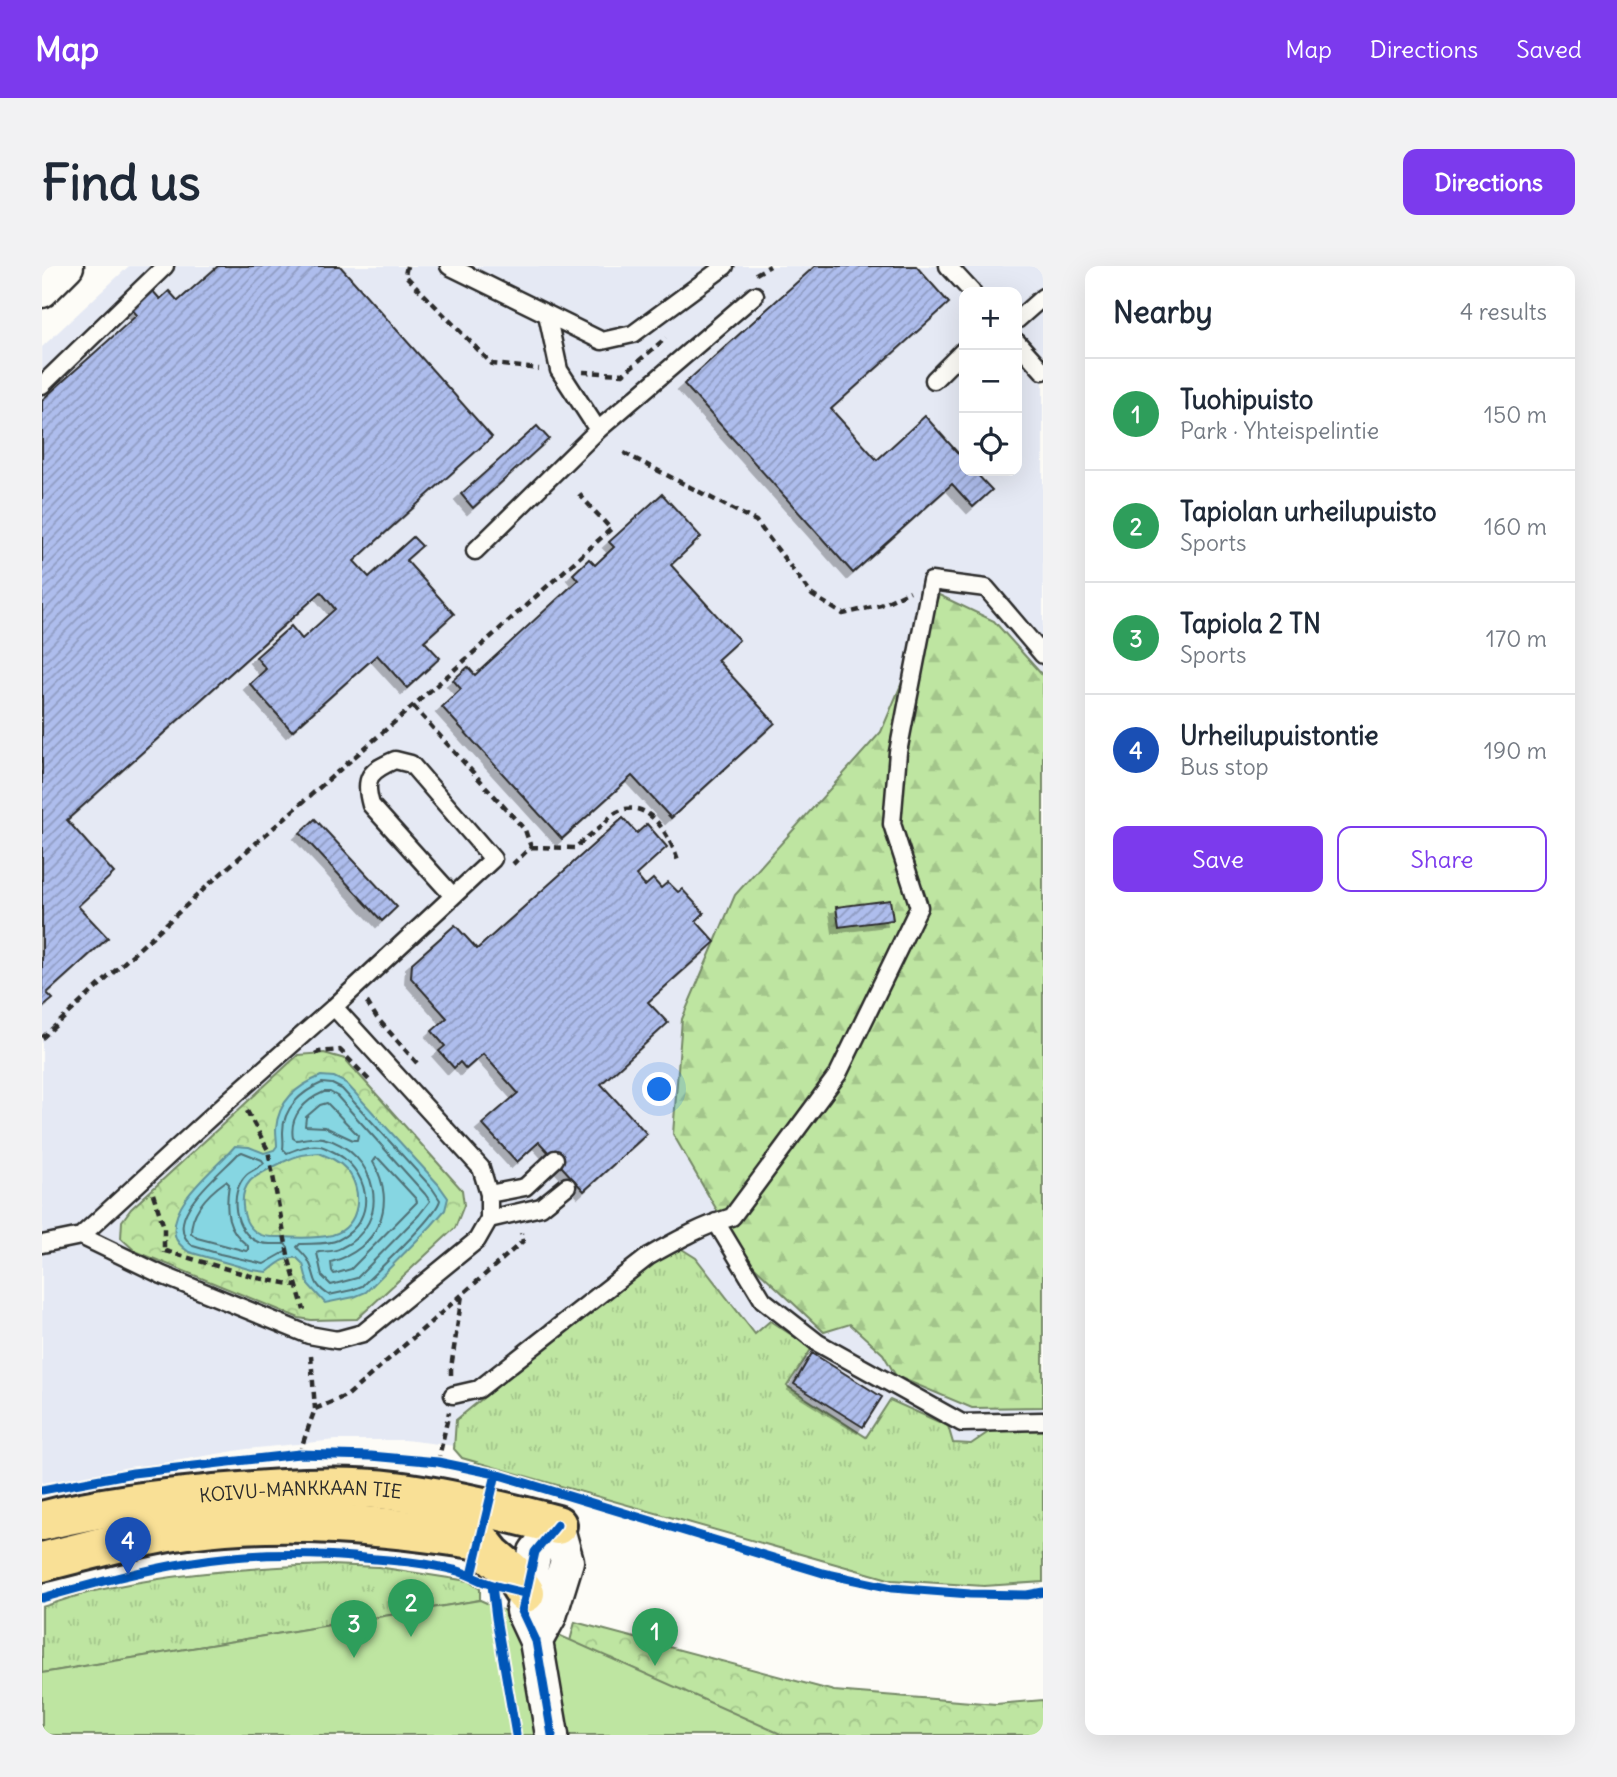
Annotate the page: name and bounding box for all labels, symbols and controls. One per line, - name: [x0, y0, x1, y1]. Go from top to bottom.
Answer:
- text: Map: [35, 28, 99, 70]
- text: Map: [1285, 34, 1332, 64]
- text: Directions: [1370, 34, 1478, 64]
- text: Saved: [1516, 34, 1582, 64]
- button: Directions: [1403, 149, 1575, 215]
- text: Find us: [42, 152, 200, 213]
- map controls: [959, 287, 1022, 476]
- button: +: [959, 287, 1022, 350]
- text: Nearby: [1113, 293, 1213, 331]
- text: 4 results: [1460, 297, 1547, 326]
- button: −: [959, 350, 1022, 413]
- text: Tuohipuisto: [1180, 383, 1313, 416]
- text: 1: [1131, 400, 1141, 429]
- text: 150 m: [1484, 400, 1547, 429]
- button: locate: [959, 413, 1022, 476]
- text: Park · Yhteispelintie: [1180, 416, 1379, 445]
- text: Tapiolan urheilupuisto: [1180, 495, 1437, 528]
- text: 2: [1130, 512, 1142, 541]
- text: 160 m: [1484, 512, 1547, 541]
- text: Sports: [1180, 528, 1246, 557]
- text: Tapiola 2 TN: [1180, 607, 1321, 640]
- text: 3: [1129, 624, 1143, 653]
- text: 170 m: [1486, 624, 1547, 653]
- text: Sports: [1180, 640, 1246, 669]
- text: Urheilupuistontie: [1180, 719, 1378, 752]
- text: 4: [1129, 736, 1143, 765]
- text: 190 m: [1484, 736, 1547, 765]
- text: Bus stop: [1180, 752, 1269, 781]
- button: Save: [1113, 826, 1323, 892]
- button: Share: [1337, 826, 1547, 892]
- your location: [642, 1072, 676, 1106]
- street label: KOIVU-MANKKAAN TIE: [198, 1476, 403, 1508]
- pin: 4: [105, 1517, 151, 1575]
- pin: 2: [388, 1579, 434, 1637]
- pin: 3: [331, 1600, 377, 1658]
- pin: 1: [632, 1608, 678, 1666]

